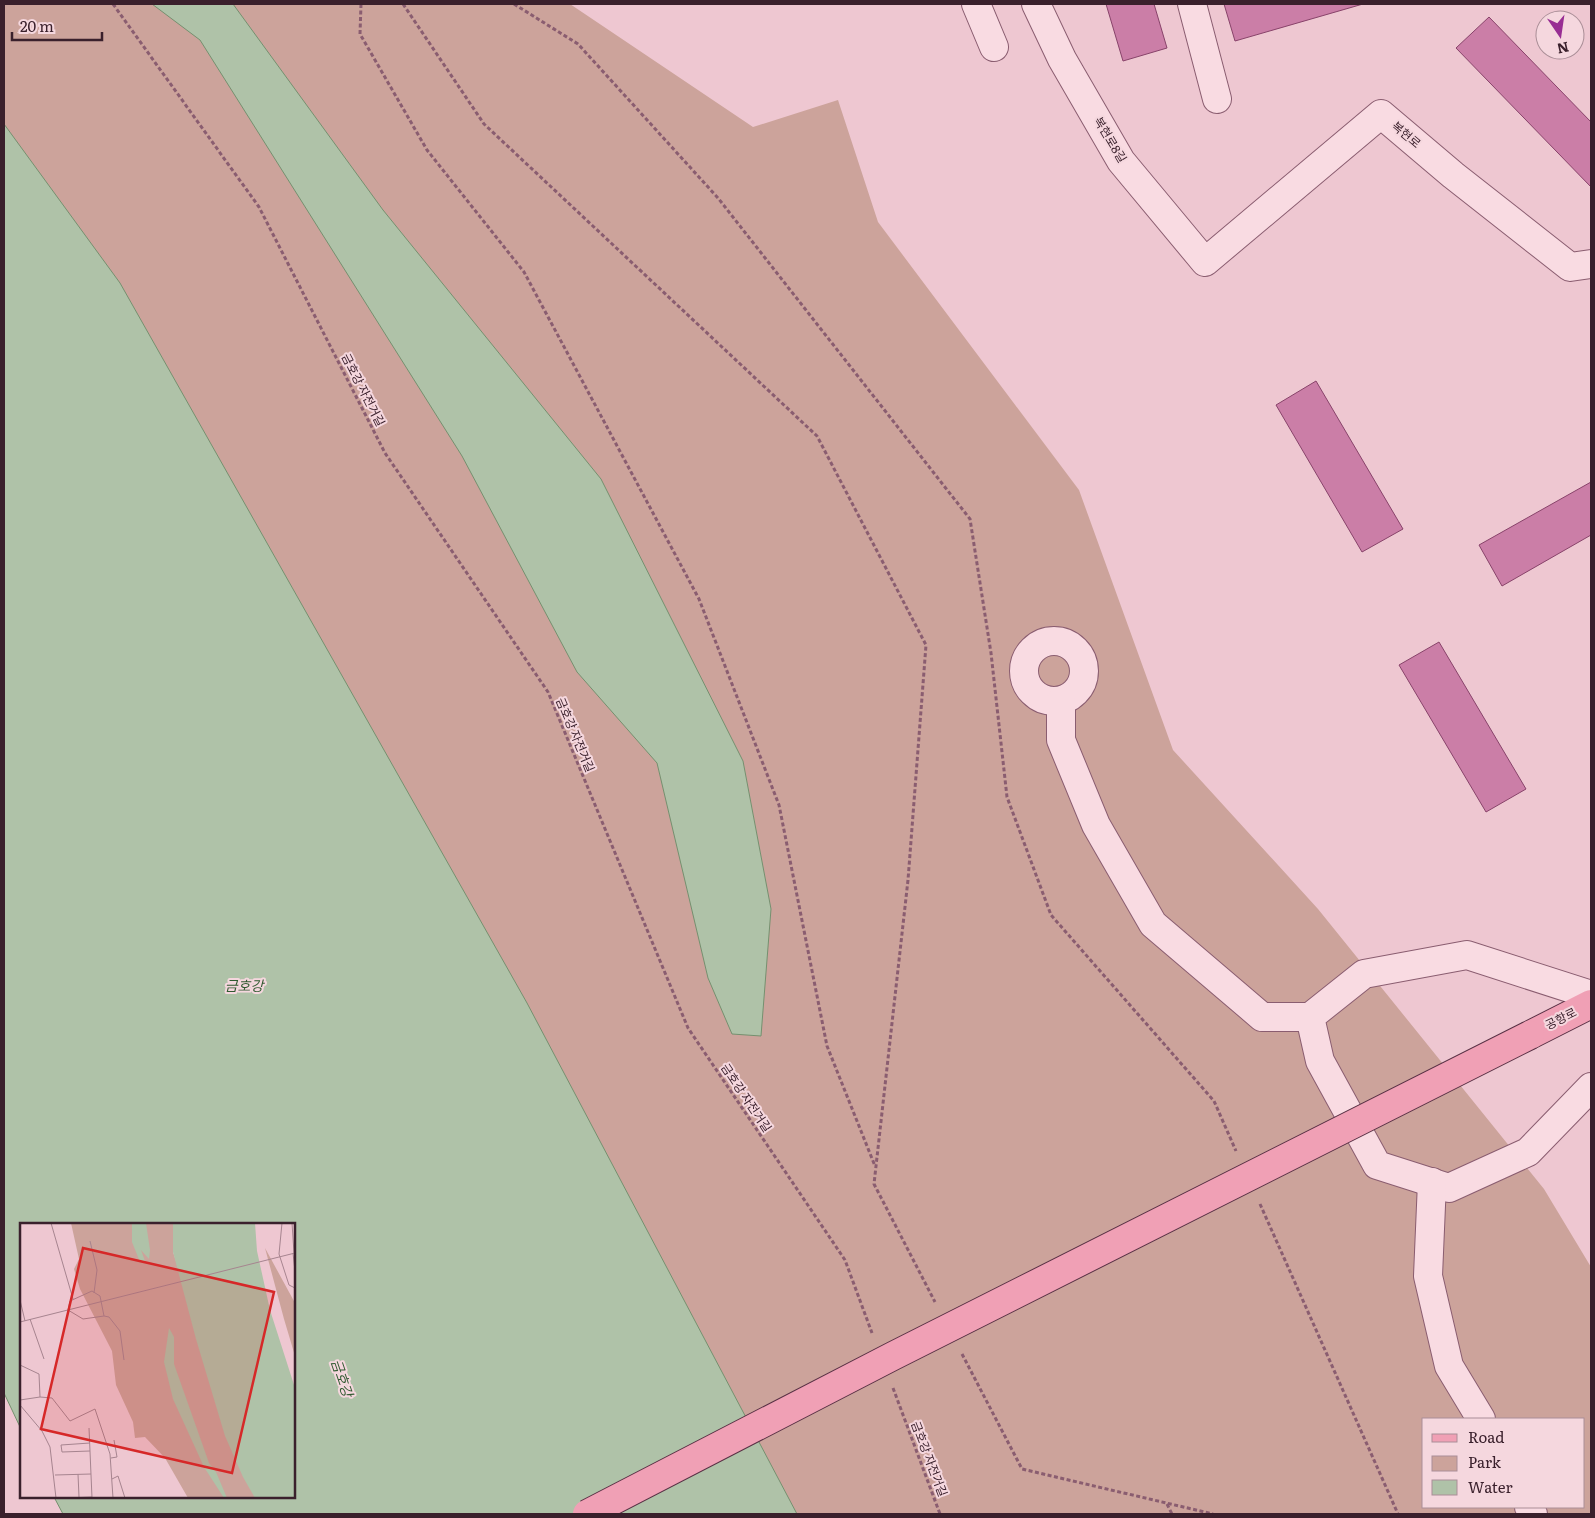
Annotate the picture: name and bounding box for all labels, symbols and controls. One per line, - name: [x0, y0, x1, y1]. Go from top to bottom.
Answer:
- scale bar: [12, 10, 102, 42]
- north arrow: [1535, 10, 1585, 60]
- text: 20 m: [20, 14, 54, 37]
- text: N: [1555, 38, 1571, 60]
- street label: 복현로8길: [1090, 113, 1132, 166]
- street label: 복현로: [1388, 117, 1425, 152]
- street label: 금호강 자전거길: [338, 350, 390, 429]
- street label: 금호강 자전거길: [552, 694, 600, 775]
- water label: 금호강: [225, 975, 265, 995]
- street label: 공항로: [1542, 1003, 1579, 1034]
- street label: 금호강 자전거길: [717, 1059, 777, 1136]
- inset map: [20, 1223, 295, 1498]
- water label: 금호강: [327, 1356, 359, 1401]
- street label: 금호강 자전거길: [907, 1418, 953, 1499]
- legend: [1422, 1418, 1585, 1508]
- text: Road: [1468, 1425, 1504, 1448]
- text: Park: [1468, 1450, 1502, 1473]
- text: Water: [1468, 1475, 1513, 1498]

